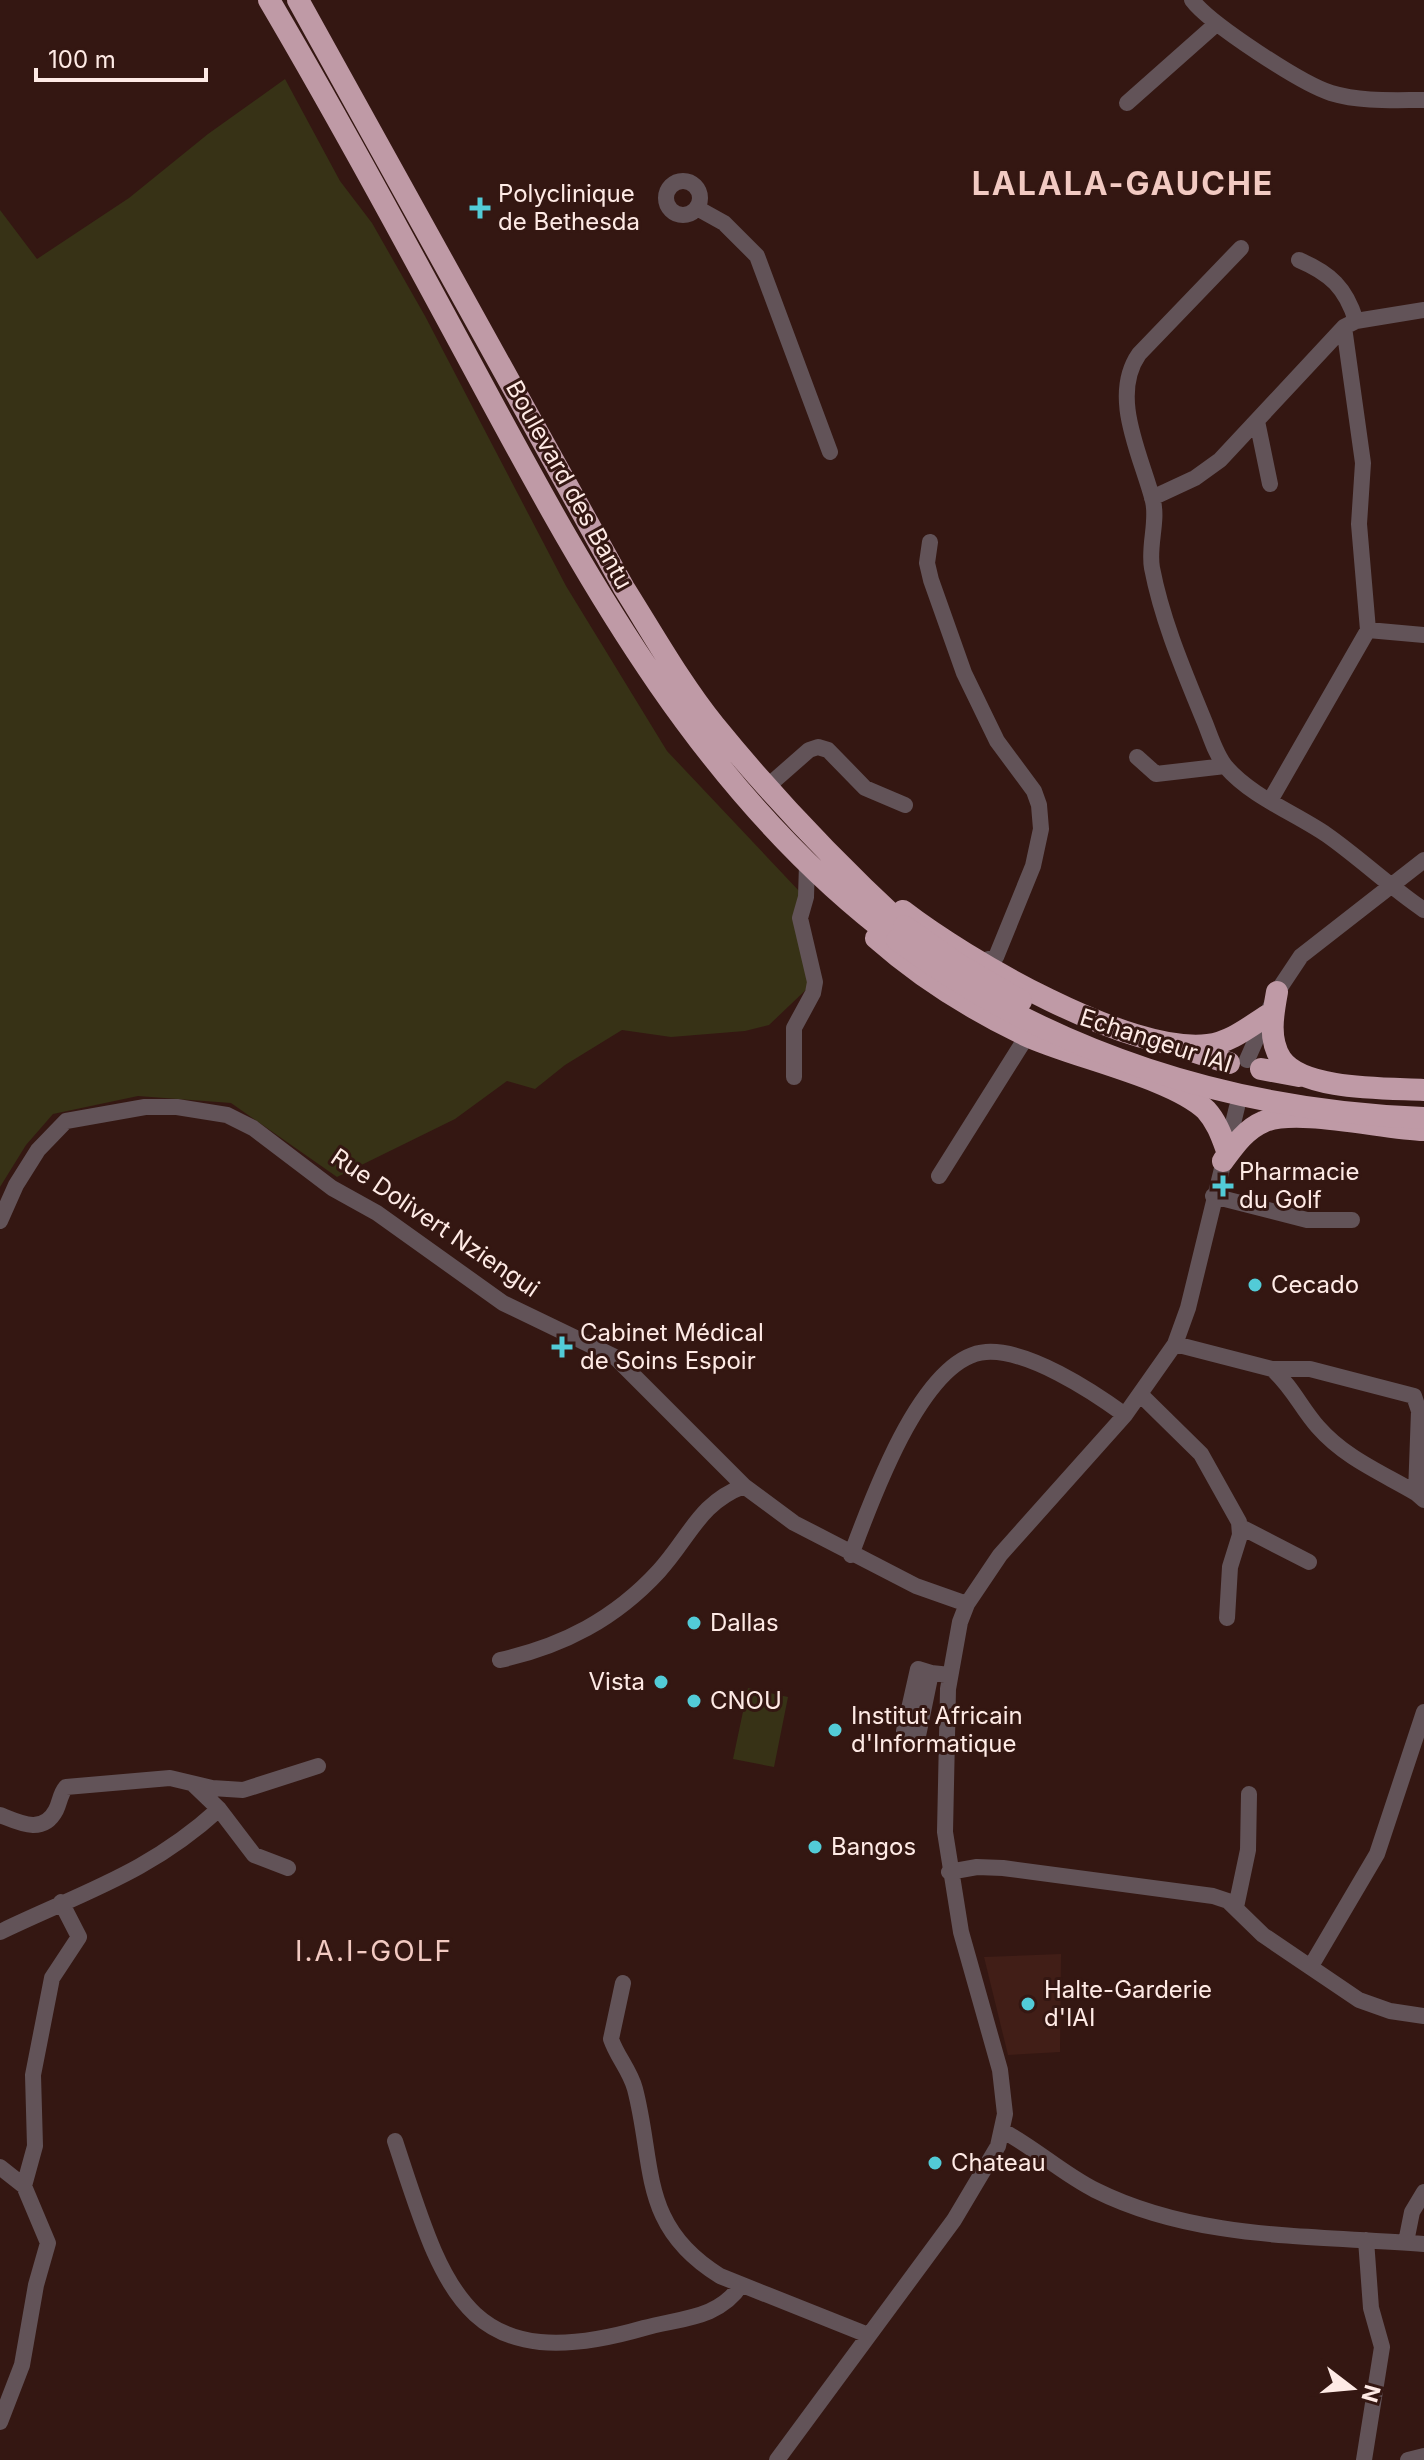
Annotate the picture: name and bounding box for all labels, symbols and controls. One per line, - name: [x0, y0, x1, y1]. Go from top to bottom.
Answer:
- scale bar: [36, 32, 206, 82]
- text: 100 m: [48, 45, 116, 74]
- district label: LALALA-GAUCHE: [972, 164, 1274, 203]
- place label: Polyclinique de Bethesda: [498, 179, 640, 236]
- marker: Polyclinique de Bethesda: [469, 197, 491, 219]
- street label: Boulevard des Bantu: [500, 375, 639, 594]
- street label: Echangeur IAI: [1076, 1002, 1236, 1079]
- street label: Rue Dolivert Nziengui: [326, 1142, 545, 1303]
- place label: Pharmacie du Golf: [1239, 1157, 1359, 1214]
- marker: Pharmacie du Golf: [1214, 1177, 1232, 1195]
- place label: Cecado: [1271, 1270, 1359, 1299]
- marker: Cecado: [1246, 1276, 1264, 1294]
- place label: Cabinet Médical de Soins Espoir: [580, 1318, 764, 1375]
- marker: Cabinet Médical de Soins Espoir: [551, 1336, 573, 1358]
- place label: Dallas: [710, 1608, 779, 1637]
- marker: Dallas: [685, 1614, 703, 1632]
- place label: Vista: [589, 1667, 645, 1696]
- marker: Vista: [652, 1673, 670, 1691]
- place label: CNOU: [710, 1686, 782, 1715]
- marker: CNOU: [685, 1692, 703, 1710]
- place label: Institut Africain d'Informatique: [851, 1701, 1023, 1758]
- marker: Institut Africain d'Informatique: [826, 1721, 844, 1739]
- place label: Bangos: [831, 1832, 916, 1861]
- marker: Bangos: [806, 1838, 824, 1856]
- district label: I.A.I-GOLF: [295, 1934, 453, 1968]
- place label: Halte-Garderie d'IAI: [1044, 1975, 1212, 2032]
- marker: Halte-Garderie d'IAI: [1019, 1995, 1037, 2013]
- place label: Chateau: [951, 2148, 1046, 2177]
- marker: Chateau: [926, 2154, 944, 2172]
- north arrow: [1312, 2348, 1392, 2428]
- text: N: [1356, 2382, 1386, 2405]

